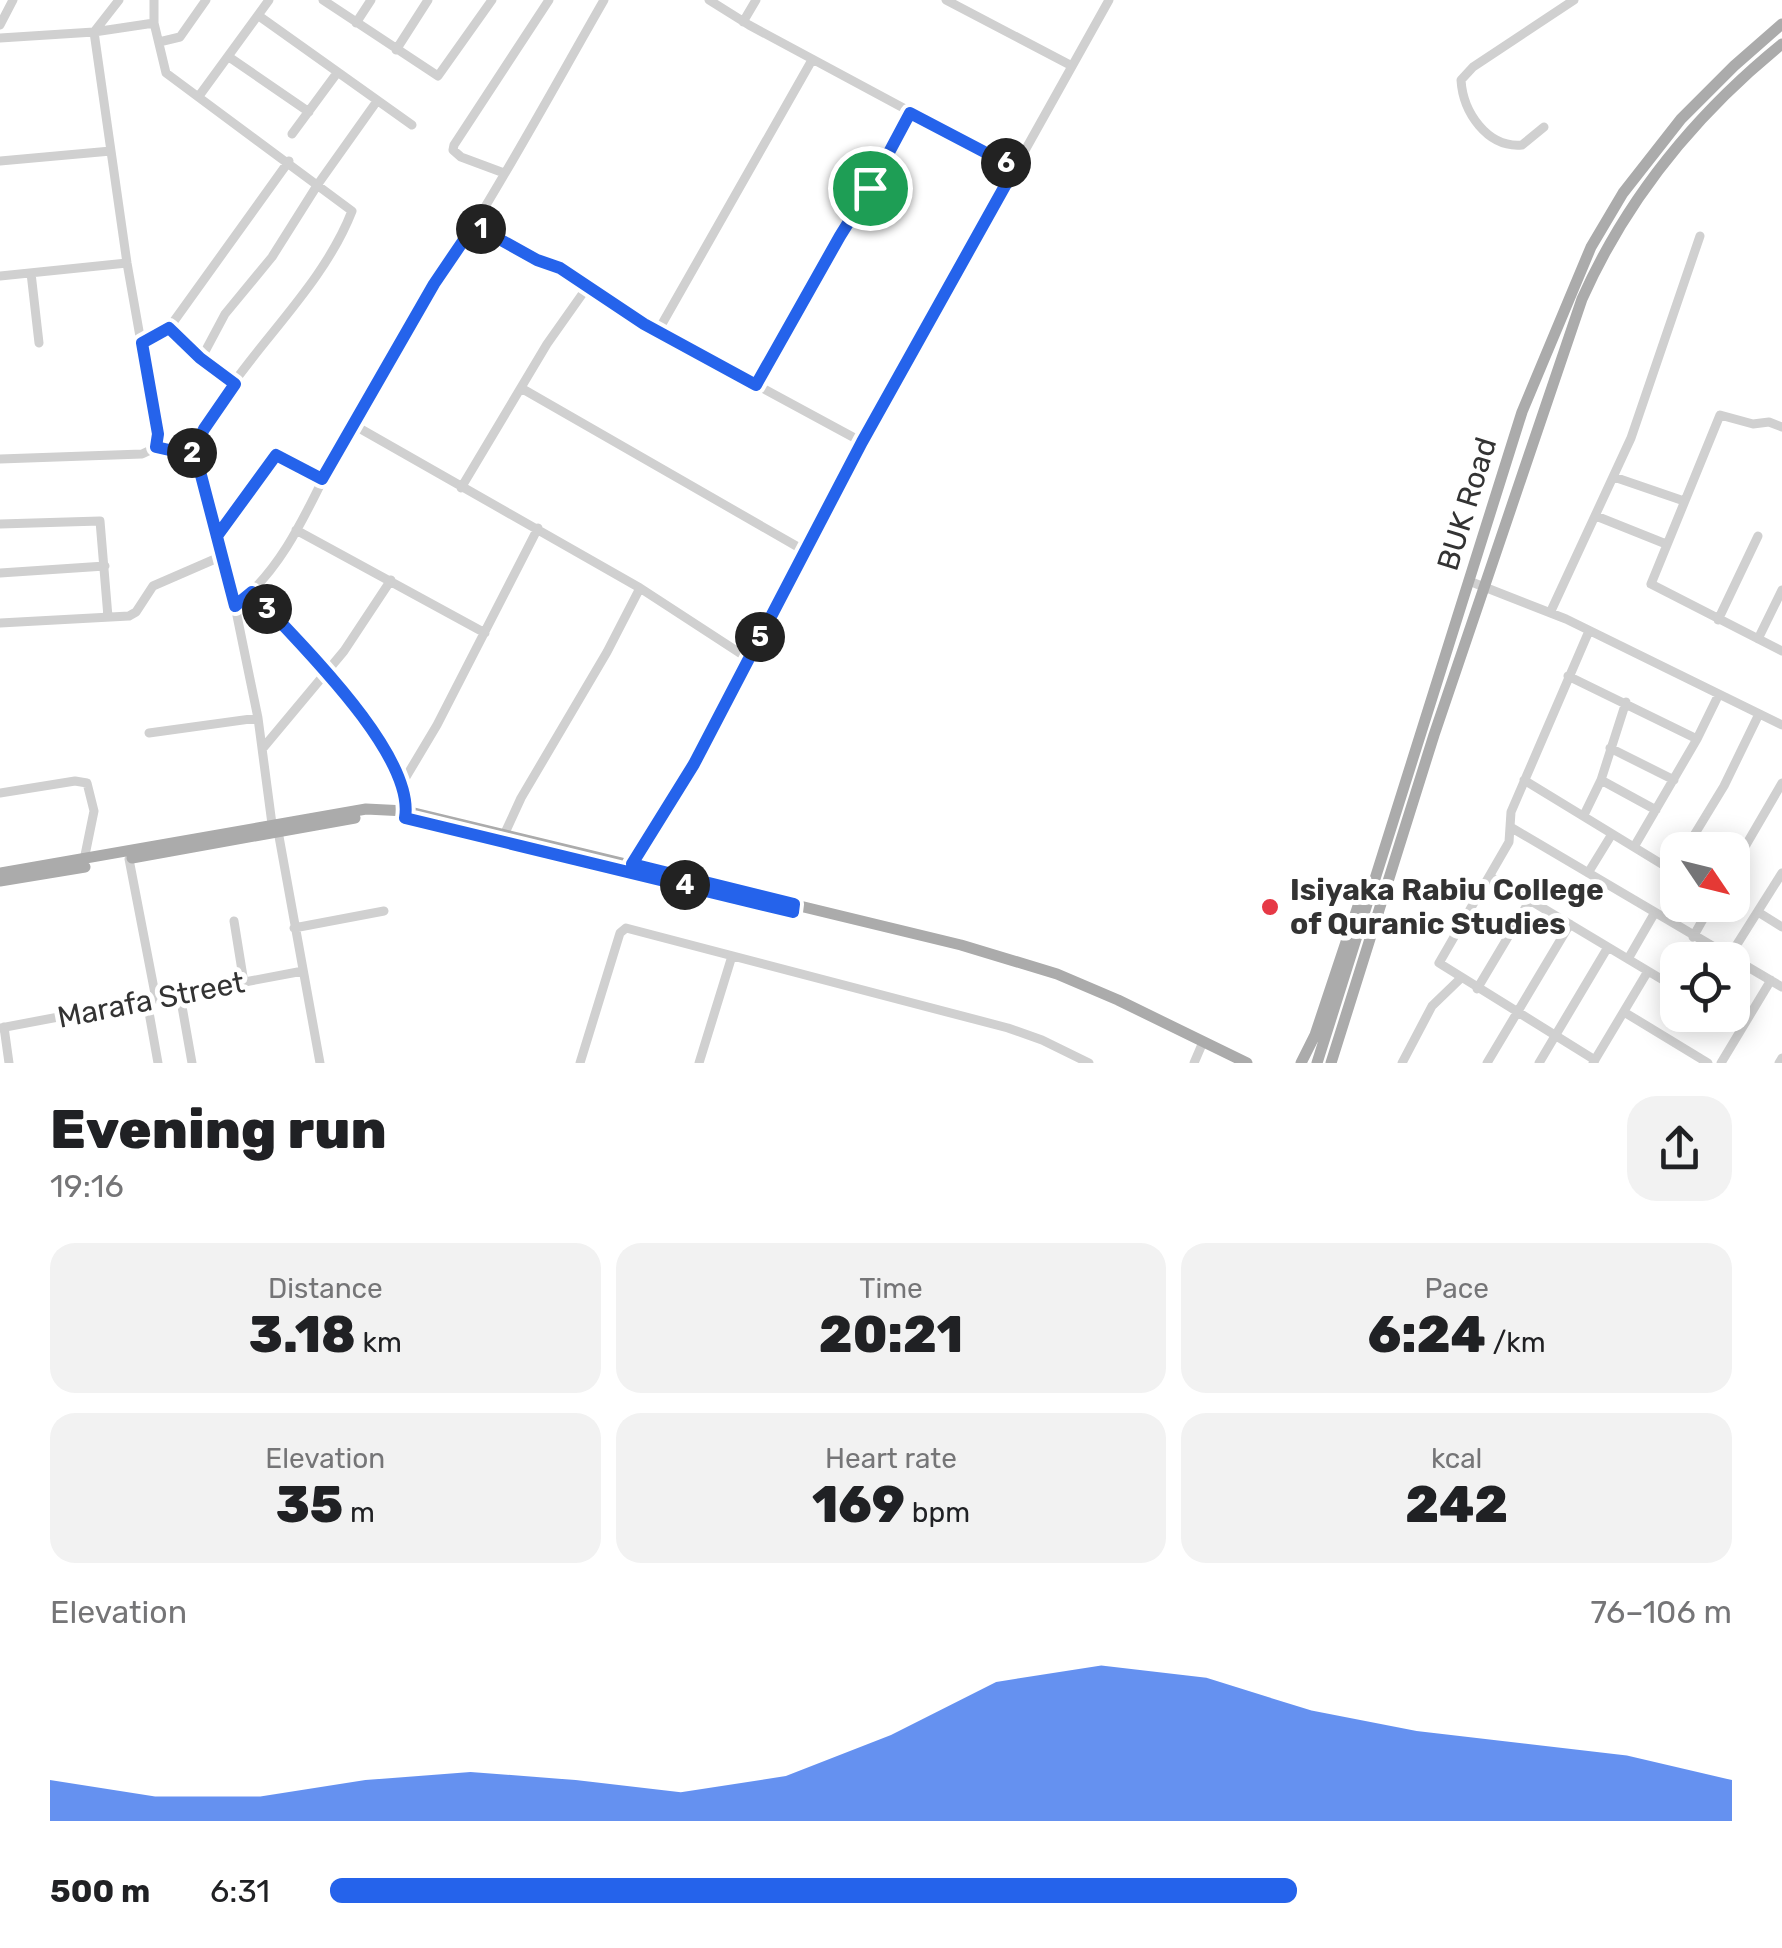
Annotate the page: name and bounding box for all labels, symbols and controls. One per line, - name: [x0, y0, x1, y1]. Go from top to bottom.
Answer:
- pin: 6: [981, 138, 1031, 188]
- pin: [828, 146, 913, 231]
- text: 6: [997, 146, 1015, 179]
- icon: arrive: [843, 161, 898, 216]
- pin: 1: [456, 204, 506, 254]
- text: 1: [474, 212, 488, 245]
- pin: 2: [167, 428, 217, 478]
- street label: BUK Road: [1430, 433, 1504, 575]
- text: 2: [183, 436, 201, 469]
- pin: 3: [242, 584, 292, 634]
- text: 3: [258, 592, 276, 625]
- pin: 5: [735, 612, 785, 662]
- text: 5: [751, 620, 769, 653]
- north arrow: [1660, 832, 1750, 922]
- map controls: [1660, 832, 1750, 1032]
- pin: 4: [660, 860, 710, 910]
- text: 4: [675, 868, 695, 901]
- place label: Isiyaka Rabiu College of Quranic Studies: [1290, 872, 1604, 942]
- marker: Isiyaka Rabiu College of Quranic Studies: [1259, 896, 1281, 918]
- button: locate: [1660, 942, 1750, 1032]
- street label: Marafa Street: [54, 964, 248, 1036]
- button: share: [1627, 1096, 1732, 1201]
- text: Evening run: [50, 1097, 387, 1162]
- text: 19:16: [50, 1167, 124, 1205]
- text: Distance: [268, 1272, 383, 1305]
- text: Time: [859, 1272, 923, 1305]
- text: Pace: [1425, 1272, 1489, 1305]
- text: 3.18: [249, 1305, 356, 1365]
- text: 20:21: [819, 1305, 963, 1365]
- text: 6:24: [1368, 1305, 1486, 1365]
- text: km: [356, 1326, 402, 1359]
- text: /km: [1486, 1326, 1546, 1359]
- text: Elevation: [265, 1442, 385, 1475]
- text: Heart rate: [825, 1442, 957, 1475]
- text: kcal: [1431, 1442, 1482, 1475]
- text: 35: [276, 1475, 343, 1535]
- text: 169: [812, 1475, 905, 1535]
- text: 242: [1405, 1475, 1508, 1535]
- text: m: [343, 1496, 375, 1529]
- text: bpm: [905, 1496, 970, 1529]
- text: Elevation: [50, 1593, 187, 1631]
- text: 76–106 m: [1590, 1593, 1732, 1631]
- text: 500 m: [50, 1872, 150, 1910]
- text: 6:31: [210, 1872, 270, 1910]

